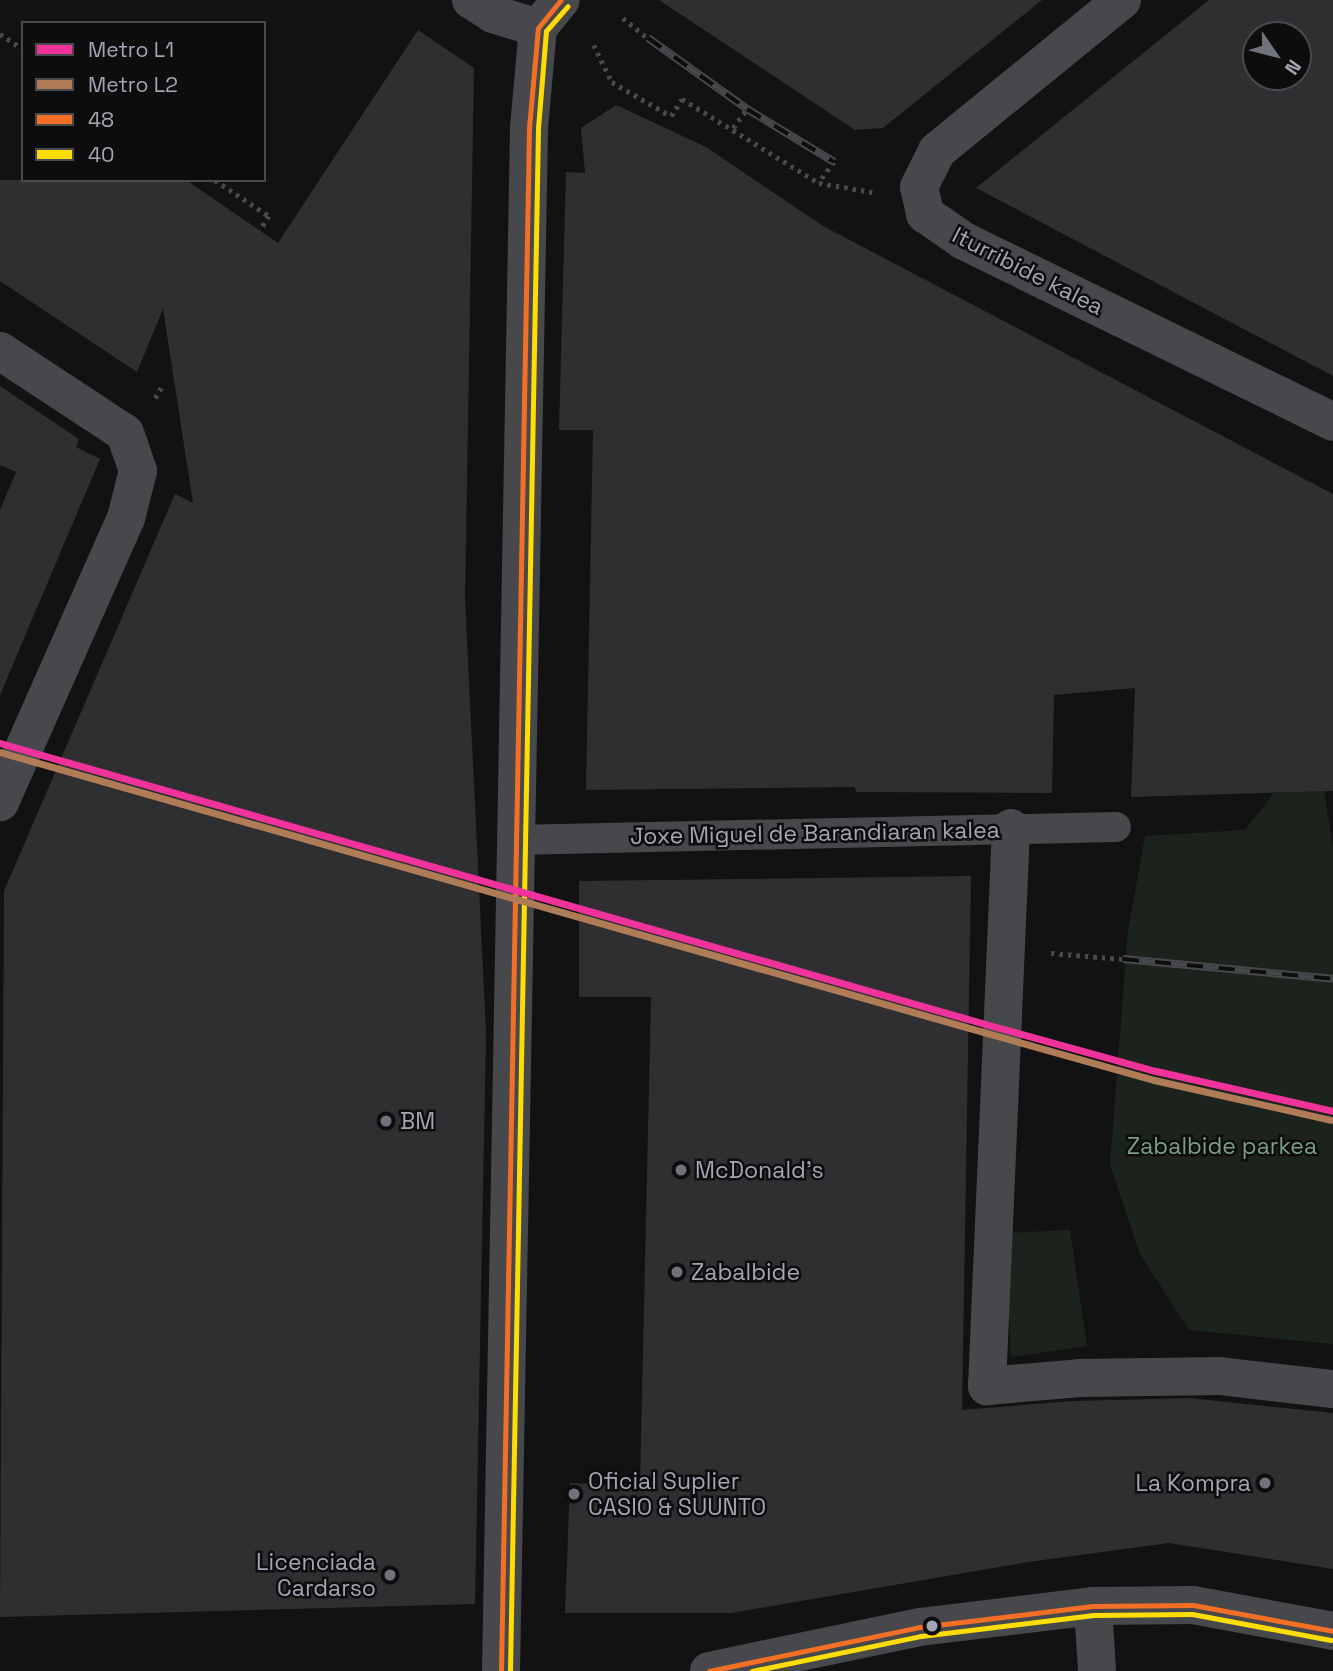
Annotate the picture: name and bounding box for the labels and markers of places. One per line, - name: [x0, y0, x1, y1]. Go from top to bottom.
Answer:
- place label: BM: [400, 1107, 435, 1135]
- marker: BM: [378, 1113, 394, 1129]
- place label: McDonald's: [695, 1156, 824, 1184]
- marker: McDonald's: [673, 1162, 689, 1178]
- place label: Zabalbide: [691, 1258, 800, 1286]
- marker: Zabalbide: [669, 1264, 685, 1280]
- place label: Oficial Suplier CASIO & SUUNTO: [588, 1467, 766, 1521]
- place label: La Kompra: [1135, 1469, 1251, 1497]
- marker: La Kompra: [1257, 1475, 1273, 1491]
- marker: Oficial Suplier CASIO & SUUNTO: [566, 1486, 582, 1502]
- place label: Licenciada Cardarso: [256, 1548, 376, 1602]
- marker: Licenciada Cardarso: [382, 1567, 398, 1583]
- unlabelled marker: [925, 1619, 939, 1633]

